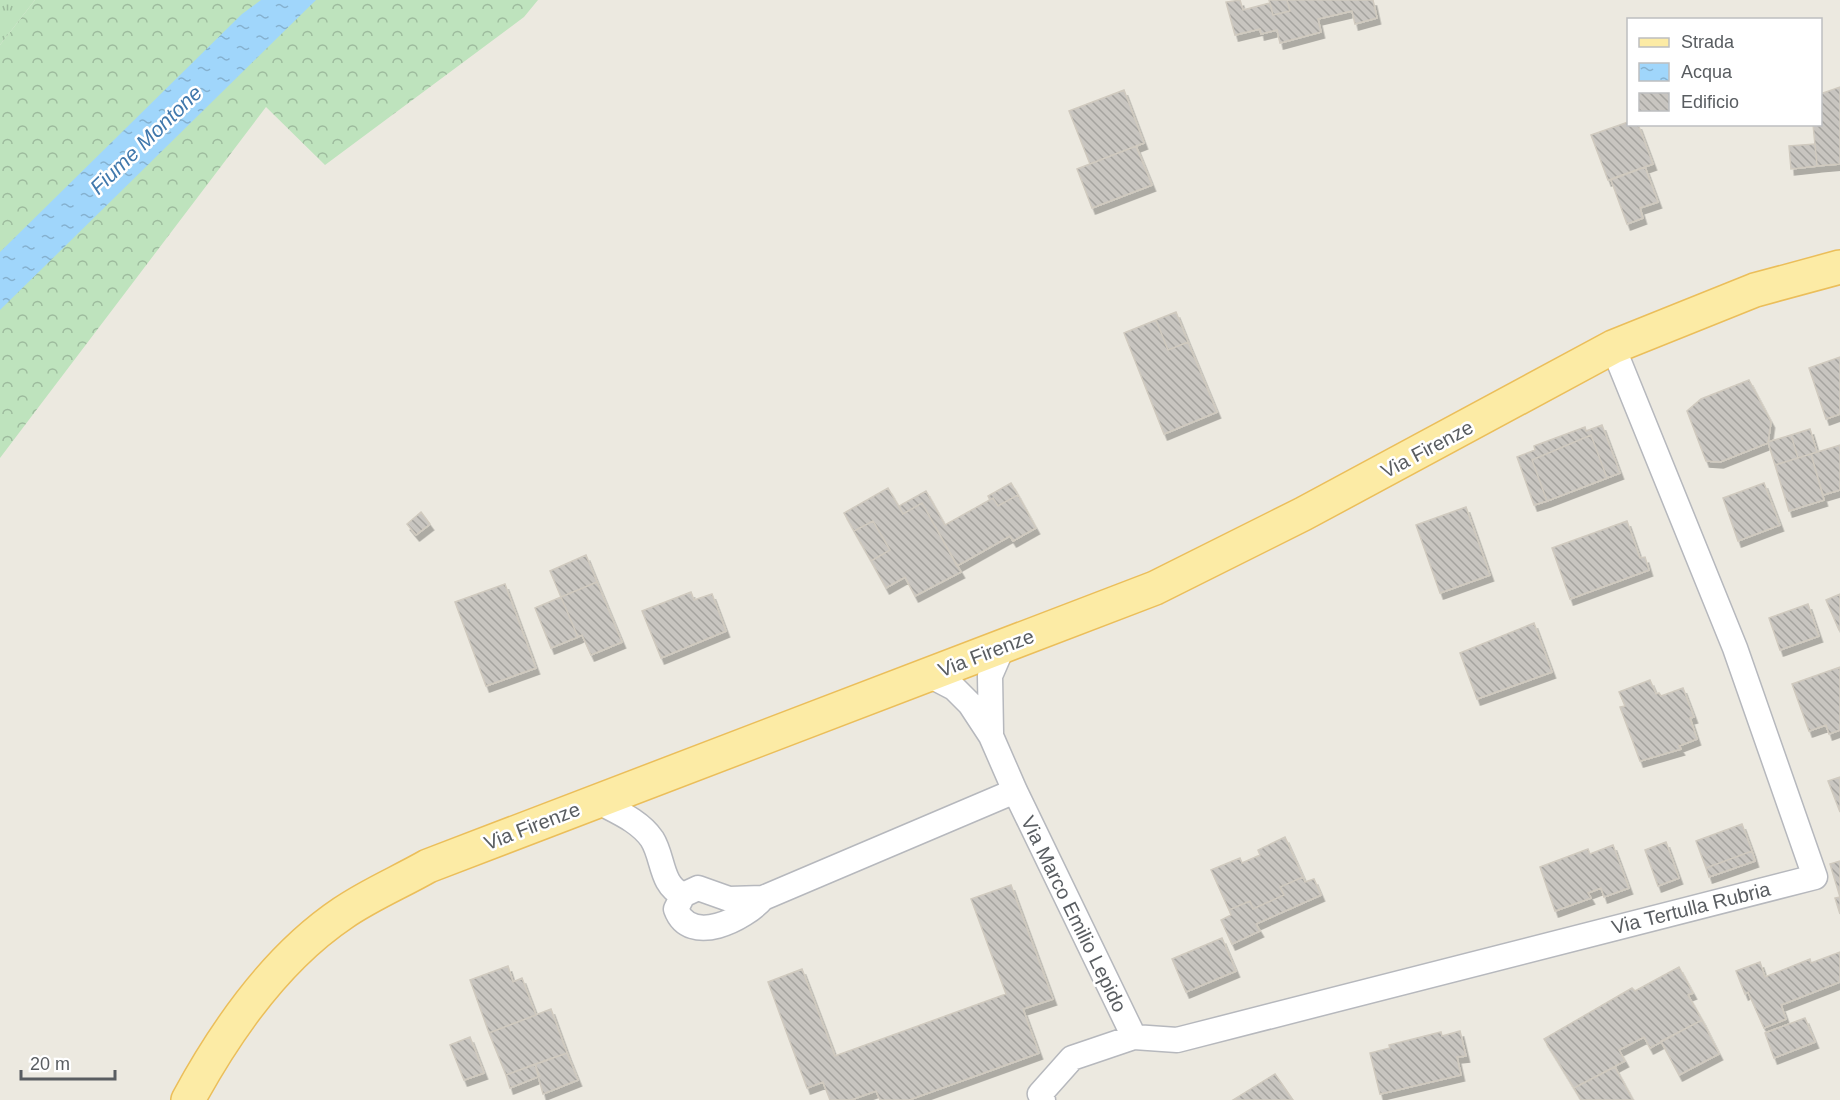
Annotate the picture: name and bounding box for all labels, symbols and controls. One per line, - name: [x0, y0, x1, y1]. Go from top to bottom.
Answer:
- legend: [1627, 18, 1822, 126]
- text: Strada: [1681, 32, 1735, 52]
- text: Acqua: [1681, 62, 1733, 82]
- water label: Fiume Montone: [85, 81, 206, 199]
- text: Edificio: [1681, 92, 1739, 112]
- street label: Via Firenze: [1377, 416, 1477, 482]
- street label: Via Firenze: [935, 625, 1037, 681]
- street label: Via Firenze: [481, 798, 583, 854]
- street label: Via Marco Emilio Lepido: [1017, 812, 1131, 1016]
- street label: Via Tertulla Rubria: [1609, 877, 1773, 938]
- scale bar: [21, 1043, 116, 1081]
- text: 20 m: [30, 1054, 70, 1074]

